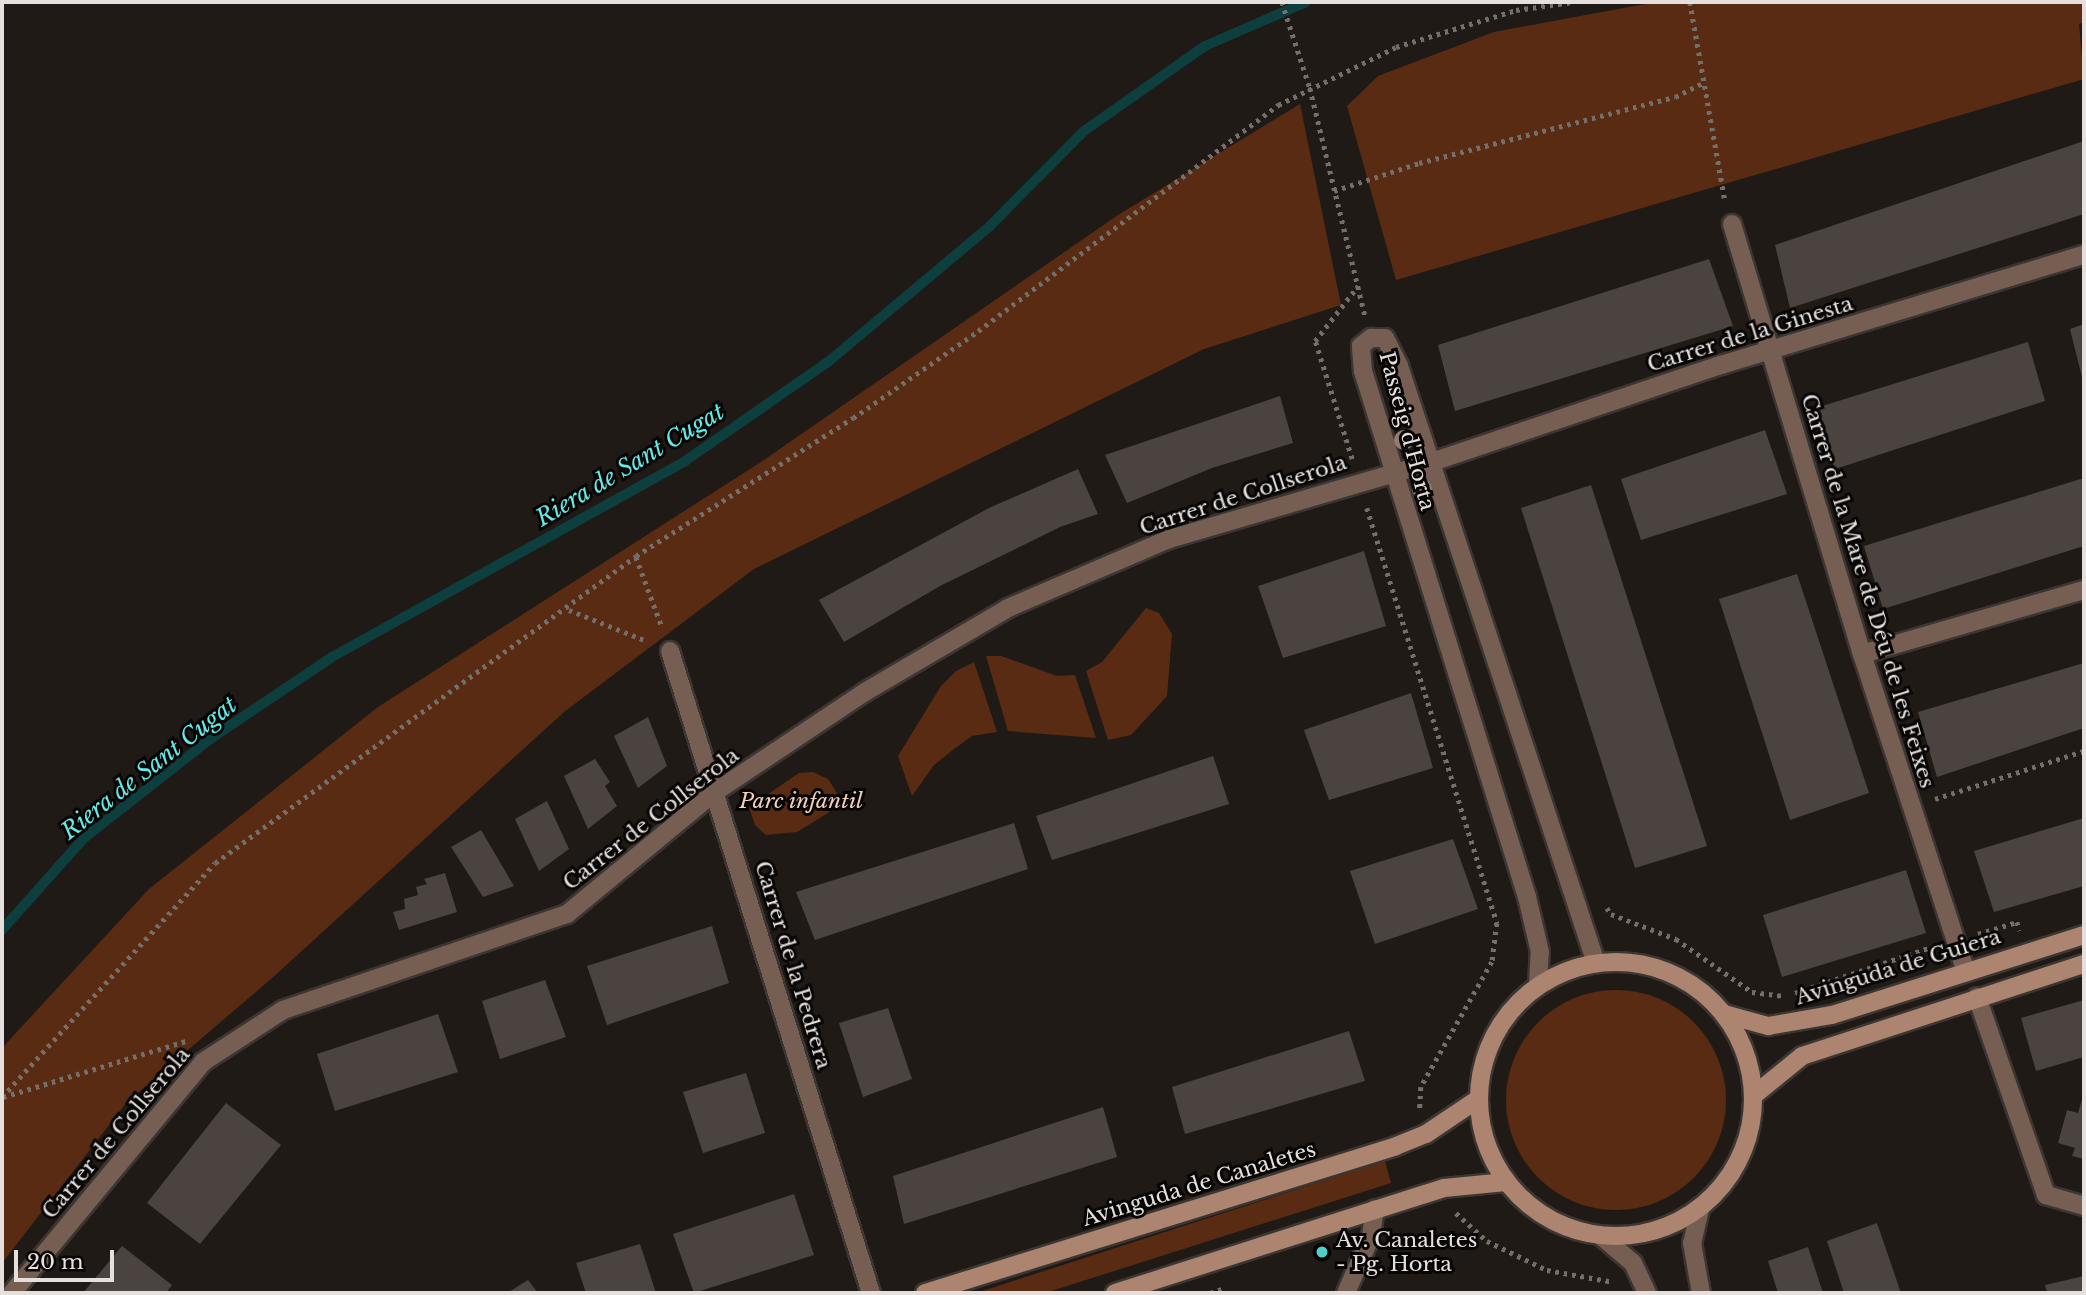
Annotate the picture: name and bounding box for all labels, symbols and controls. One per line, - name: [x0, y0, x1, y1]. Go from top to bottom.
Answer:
- street label: Carrer de la Ginesta: [1644, 291, 1856, 377]
- street label: Passeig d'Horta: [1374, 349, 1440, 513]
- street label: Carrer de la Mare de Déu de les Feixes: [1796, 391, 1940, 791]
- water label: Riera de Sant Cugat: [530, 397, 730, 533]
- street label: Carrer de Collserola: [1136, 450, 1350, 540]
- water label: Riera de Sant Cugat: [55, 691, 243, 845]
- street label: Carrer de Collserola: [558, 742, 744, 896]
- park label: Parc infantil: [739, 788, 863, 814]
- street label: Carrer de la Pedrera: [749, 858, 837, 1072]
- street label: Avinguda de Guiera: [1792, 924, 2004, 1010]
- street label: Carrer de Collserola: [37, 1042, 195, 1224]
- street label: Avinguda de Canaletes: [1079, 1136, 1319, 1232]
- place label: Av. Canaletes - Pg. Horta: [1336, 1227, 1477, 1277]
- scale bar: [18, 1236, 117, 1280]
- marker: Av. Canaletes - Pg. Horta: [1314, 1244, 1330, 1260]
- text: 20 m: [27, 1249, 84, 1275]

